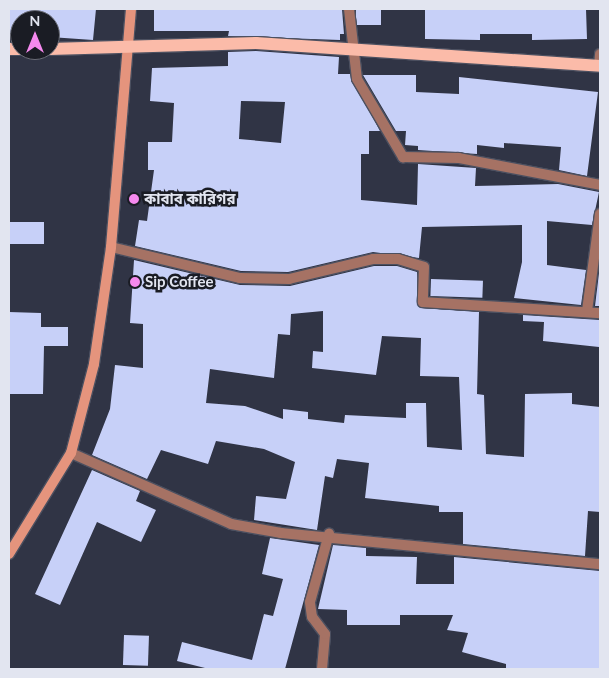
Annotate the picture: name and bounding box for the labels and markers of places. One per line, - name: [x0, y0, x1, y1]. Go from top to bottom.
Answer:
- place label: কাবাব কারিগর: [144, 190, 235, 208]
- marker: কাবাব কারিগর: [128, 193, 140, 205]
- place label: Sip Coffee: [145, 273, 213, 291]
- marker: Sip Coffee: [129, 276, 141, 288]

